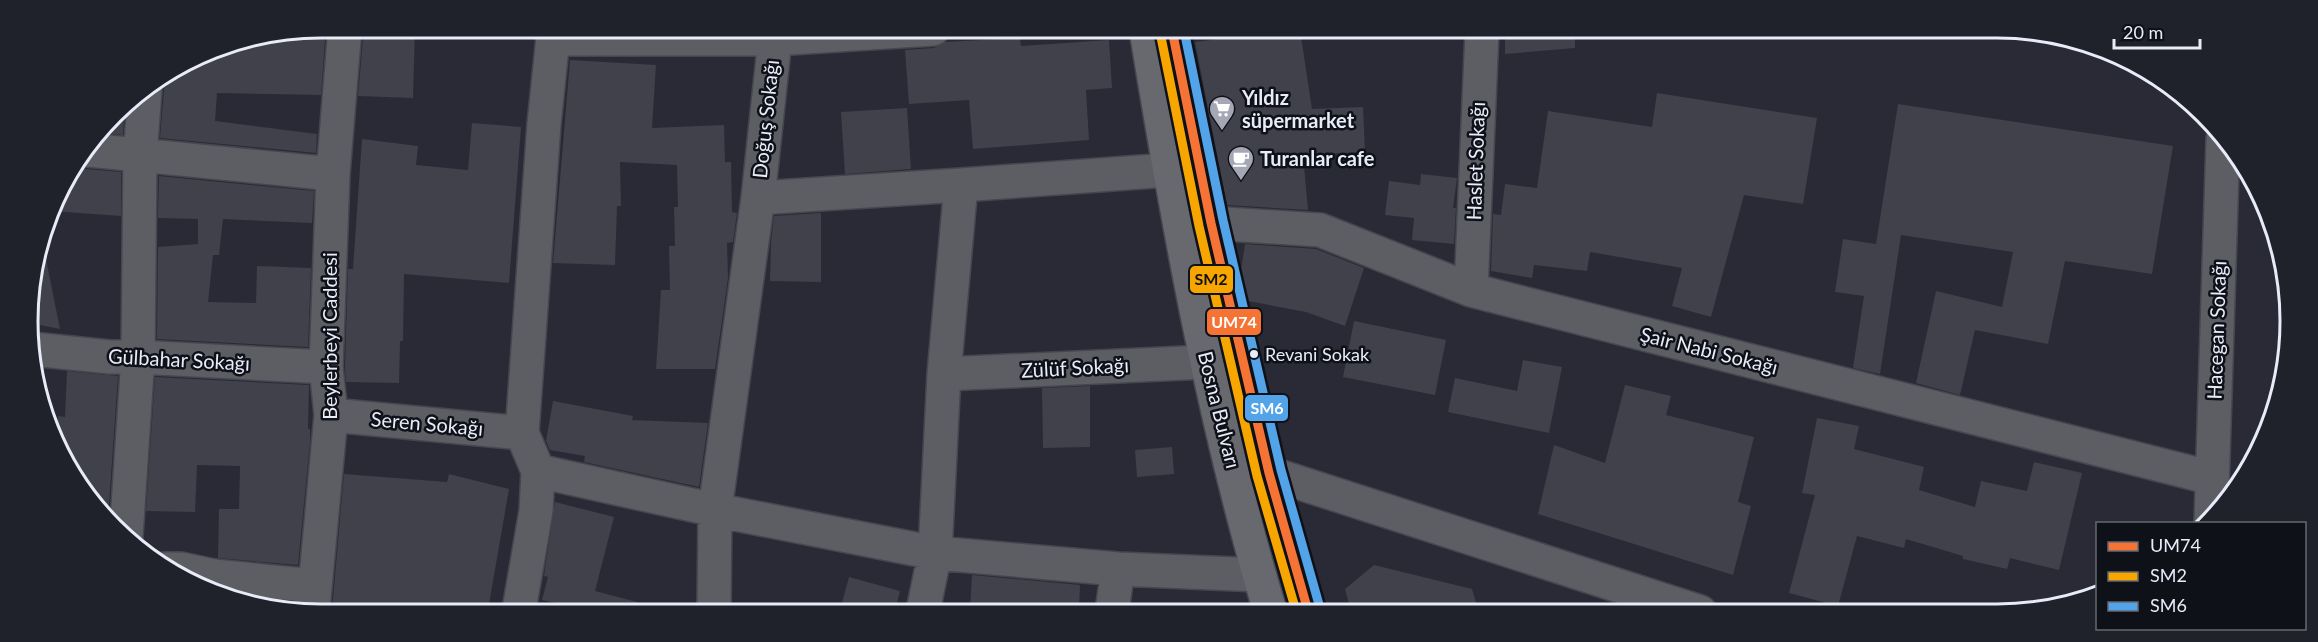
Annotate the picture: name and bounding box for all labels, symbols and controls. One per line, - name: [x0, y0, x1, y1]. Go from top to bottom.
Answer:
- scale bar: [2114, 12, 2200, 50]
- text: 20 m: [2123, 21, 2163, 43]
- street label: Doğuş Sokağı: [747, 58, 783, 179]
- place label: Yıldız süpermarket: [1241, 85, 1355, 132]
- supermarket icon: Yıldız süpermarket: [1207, 94, 1237, 132]
- street label: Haslet Sokağı: [1461, 101, 1489, 221]
- cafe icon: Turanlar cafe: [1226, 144, 1256, 182]
- place label: Turanlar cafe: [1260, 146, 1375, 170]
- street label: Beylerbeyi Caddesi: [317, 252, 341, 420]
- street label: Hacegan Sokağı: [2202, 260, 2230, 400]
- line badge: SM2: [1189, 265, 1234, 294]
- text: SM2: [1194, 269, 1228, 288]
- line badge: UM74: [1206, 308, 1262, 336]
- text: UM74: [1211, 312, 1257, 331]
- street label: Şair Nabi Sokağı: [1638, 321, 1781, 379]
- street label: Gülbahar Sokağı: [108, 343, 251, 375]
- place label: Revani Sokak: [1265, 343, 1370, 365]
- marker: Revani Sokak: [1248, 348, 1260, 360]
- street label: Bosna Bulvarı: [1194, 349, 1246, 471]
- street label: Zülüf Sokağı: [1020, 352, 1129, 382]
- line badge: SM6: [1244, 394, 1289, 422]
- text: SM6: [1250, 398, 1284, 417]
- street label: Seren Sokağı: [370, 406, 484, 440]
- legend: [2096, 522, 2306, 630]
- text: UM74: [2150, 534, 2201, 556]
- text: SM2: [2150, 564, 2187, 586]
- text: SM6: [2150, 594, 2187, 616]

